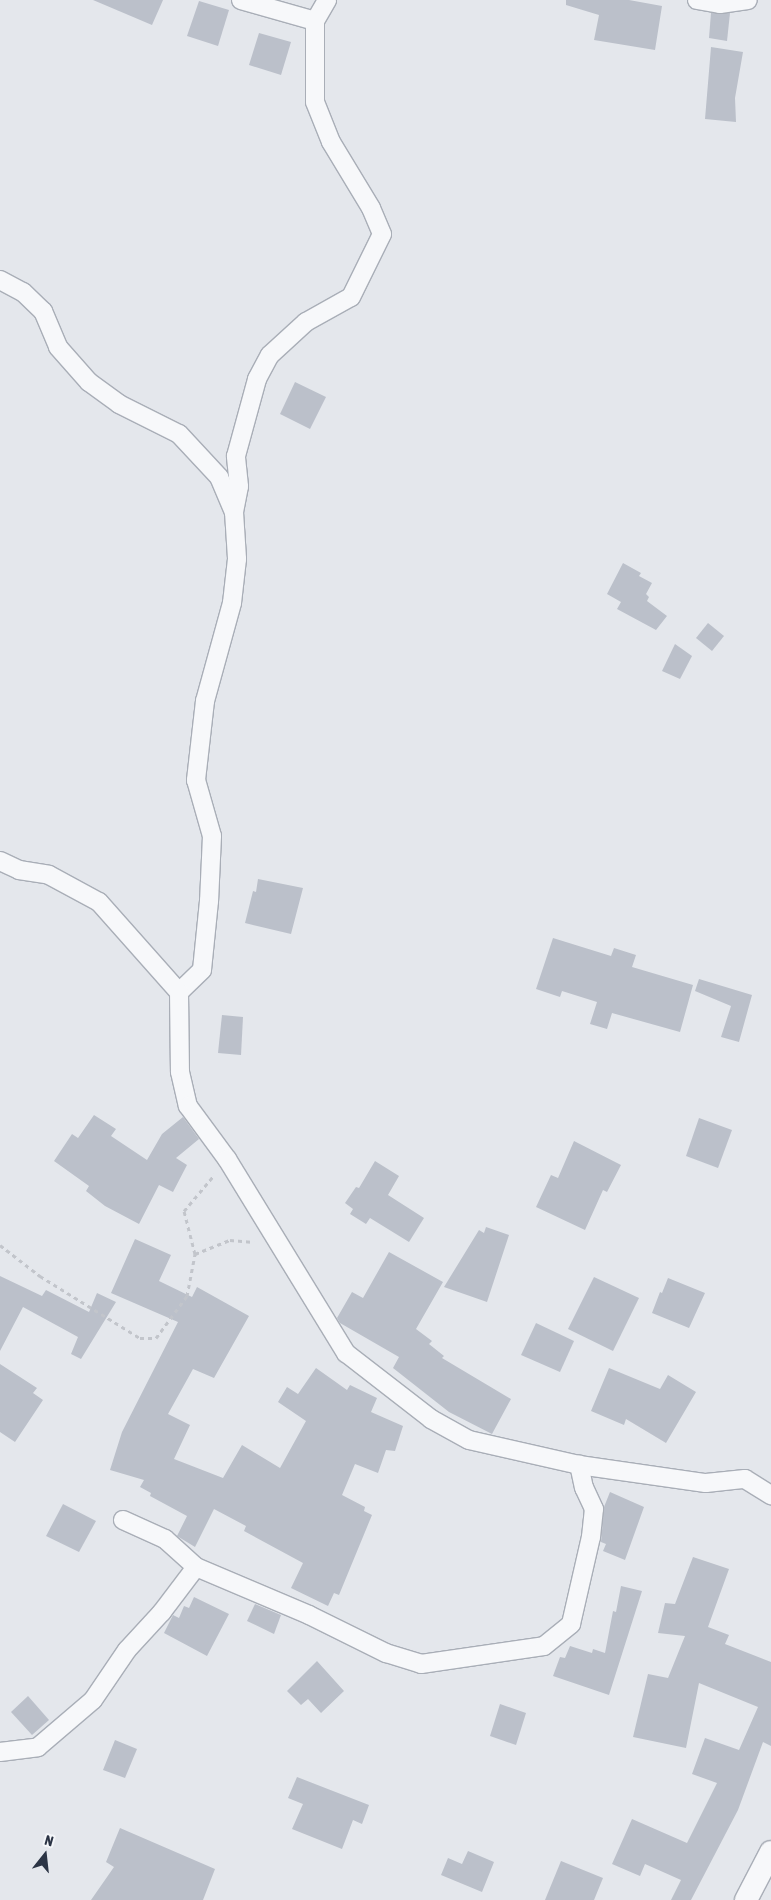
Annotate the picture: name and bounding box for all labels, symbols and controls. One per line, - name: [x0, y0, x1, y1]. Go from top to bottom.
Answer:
- north arrow: [20, 1830, 70, 1880]
- text: N: [43, 1832, 55, 1849]

